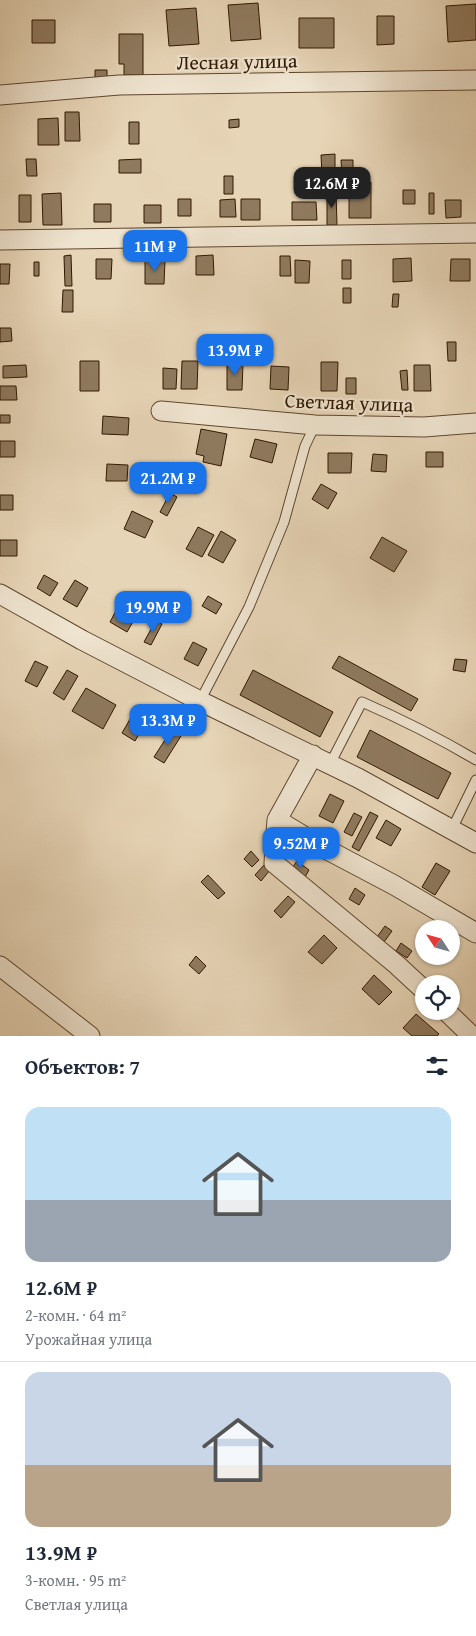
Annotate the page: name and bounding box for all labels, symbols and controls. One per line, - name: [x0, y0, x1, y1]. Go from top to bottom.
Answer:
- street label: Лесная улица: [176, 45, 298, 77]
- pin: 12.6M ₽: [286, 166, 378, 209]
- text: 12.6M ₽: [305, 171, 359, 195]
- pin: 11M ₽: [120, 230, 190, 272]
- text: 11M ₽: [134, 234, 176, 258]
- pin: 13.9M ₽: [189, 334, 281, 376]
- text: 13.9M ₽: [208, 338, 262, 362]
- street label: Светлая улица: [284, 385, 414, 419]
- pin: 21.2M ₽: [122, 462, 214, 504]
- text: 21.2M ₽: [141, 466, 195, 490]
- pin: 19.9M ₽: [107, 590, 199, 633]
- text: 19.9M ₽: [126, 595, 180, 619]
- pin: 13.3M ₽: [122, 704, 214, 746]
- text: 13.3M ₽: [141, 708, 195, 732]
- pin: 9.52M ₽: [255, 826, 347, 869]
- text: 9.52M ₽: [274, 831, 328, 855]
- north arrow: [415, 920, 460, 965]
- map controls: [415, 920, 460, 1020]
- button: locate: [415, 975, 460, 1020]
- text: Объектов: 7: [25, 1051, 140, 1082]
- icon: filters: [423, 1052, 451, 1080]
- icon: home: [193, 1139, 283, 1229]
- text: 12.6M ₽: [25, 1272, 97, 1303]
- text: 2-комн. · 64 m²: [25, 1303, 126, 1327]
- text: Урожайная улица: [25, 1327, 152, 1351]
- icon: home: [193, 1405, 283, 1495]
- text: 13.9M ₽: [25, 1537, 97, 1568]
- text: 3-комн. · 95 m²: [25, 1568, 126, 1592]
- text: Светлая улица: [25, 1592, 128, 1616]

